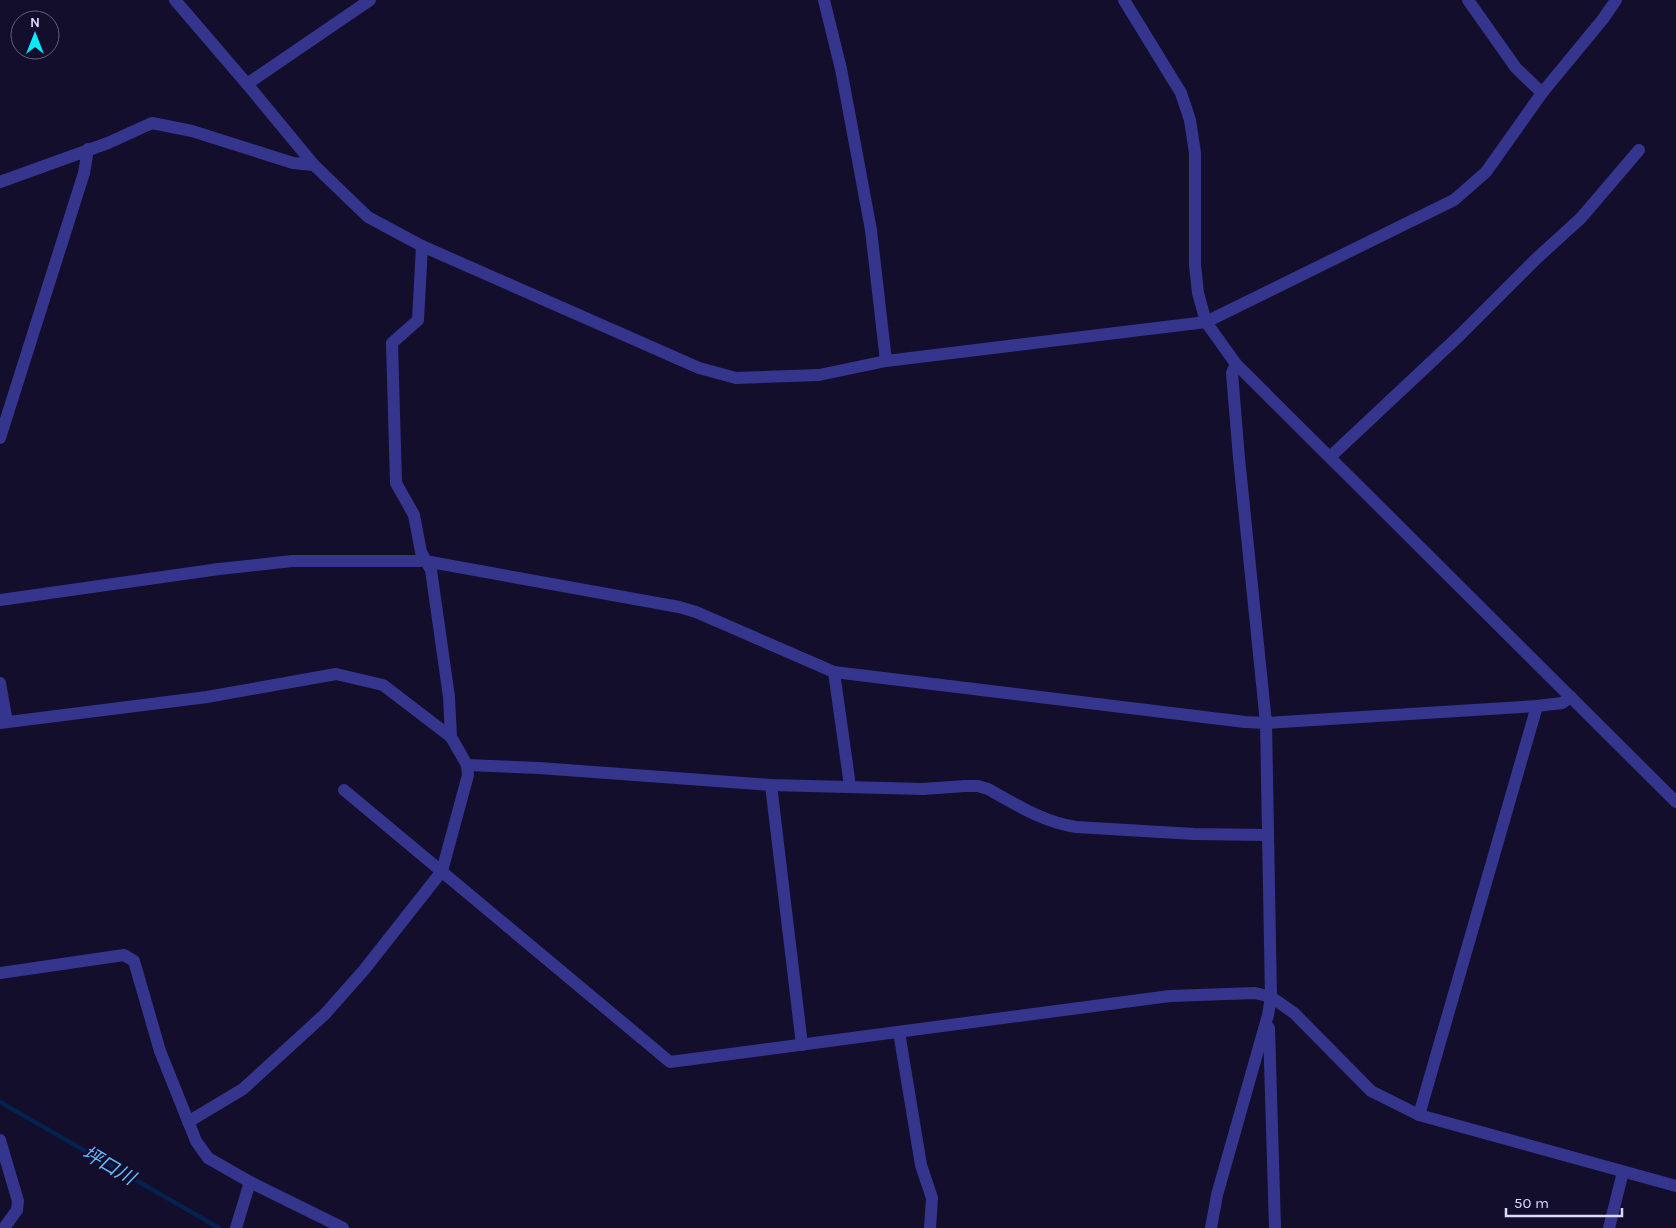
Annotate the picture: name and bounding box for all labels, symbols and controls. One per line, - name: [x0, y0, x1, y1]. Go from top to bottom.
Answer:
- north arrow: [10, 10, 60, 60]
- text: N: [30, 14, 40, 31]
- water label: 坪口川: [78, 1142, 140, 1191]
- scale bar: [1506, 1186, 1622, 1218]
- text: 50 m: [1514, 1194, 1549, 1212]

